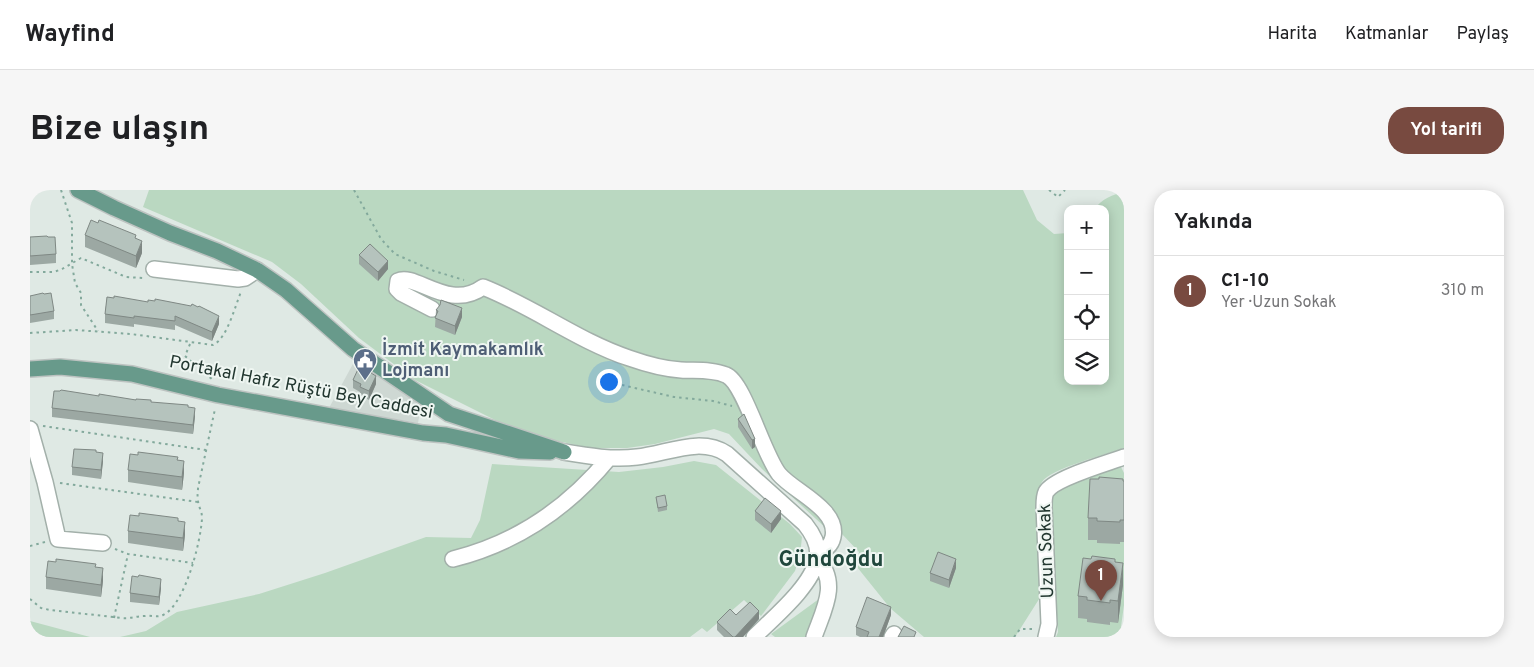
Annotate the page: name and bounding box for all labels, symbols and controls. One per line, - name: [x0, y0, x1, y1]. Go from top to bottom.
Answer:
- text: Wayfind: [25, 20, 115, 50]
- text: Harita: [1268, 23, 1317, 46]
- text: Katmanlar: [1345, 23, 1428, 46]
- text: Paylaş: [1456, 23, 1509, 46]
- button: Yol tarifi: [1388, 107, 1504, 154]
- text: Bize ulaşın: [30, 108, 209, 152]
- map controls: [1064, 205, 1109, 385]
- button: +: [1064, 205, 1109, 250]
- text: Yakında: [1174, 209, 1253, 236]
- button: −: [1064, 250, 1109, 295]
- text: C1-10: [1221, 269, 1270, 293]
- text: 1: [1187, 281, 1193, 301]
- text: 310 m: [1441, 281, 1484, 301]
- text: Yer · Uzun Sokak: [1221, 293, 1336, 313]
- button: locate: [1064, 295, 1109, 340]
- place label: İzmit Kaymakamlık Lojmanı: [382, 337, 544, 383]
- button: layers: [1064, 340, 1109, 385]
- public building icon: İzmit Kaymakamlık Lojmanı: [352, 347, 378, 381]
- street label: Portakal Hafız Rüştü Bey Caddesi: [167, 351, 435, 425]
- your location: [596, 369, 622, 395]
- street label: Uzun Sokak: [1034, 503, 1060, 599]
- district label: Gündoğdu: [779, 547, 883, 574]
- pin: 1: [1085, 560, 1117, 601]

